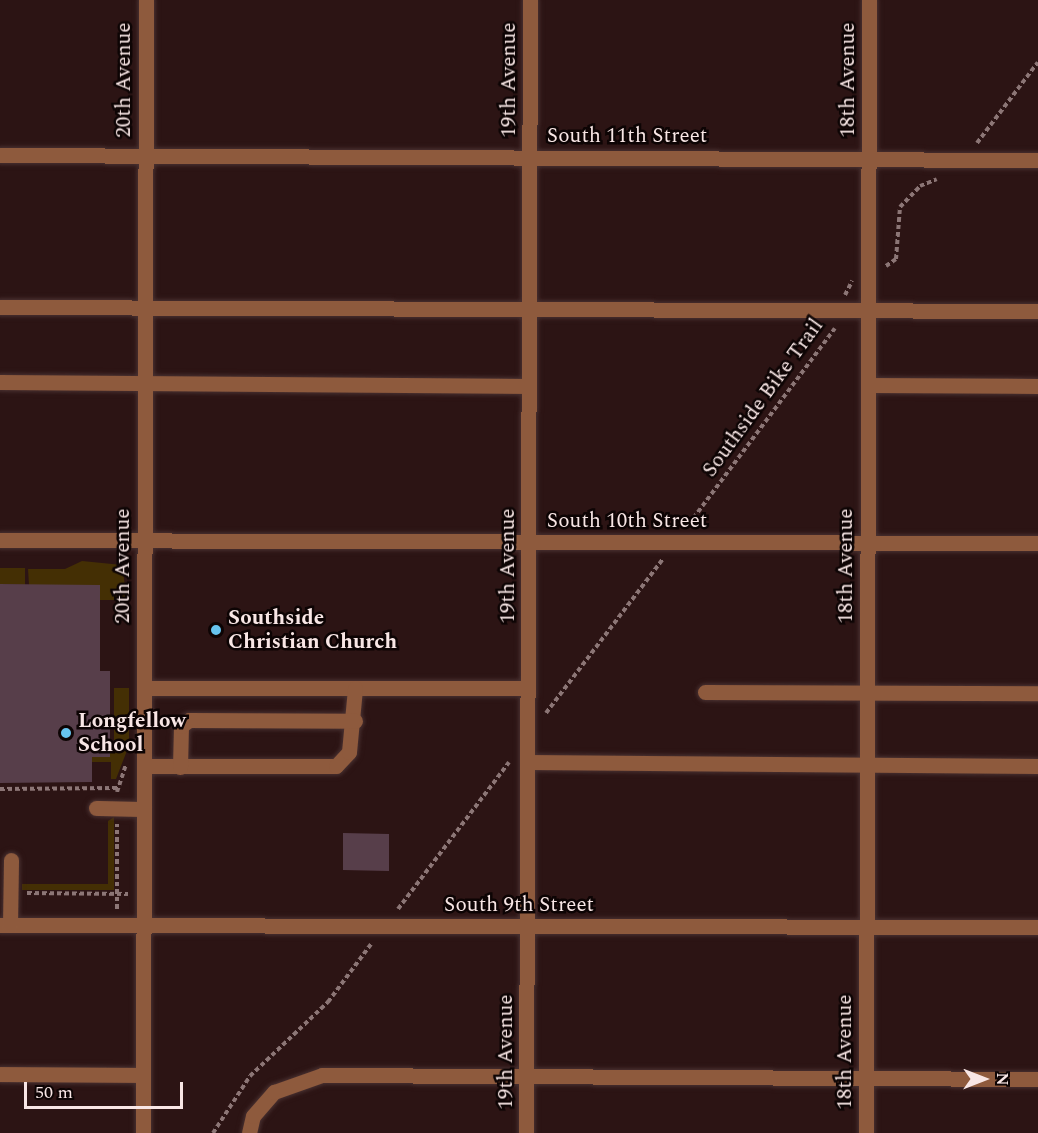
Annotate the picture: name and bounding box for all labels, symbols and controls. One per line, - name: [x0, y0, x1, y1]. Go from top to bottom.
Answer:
- street label: 20th Avenue: [111, 22, 137, 138]
- street label: 19th Avenue: [496, 22, 522, 138]
- street label: 18th Avenue: [835, 22, 861, 138]
- street label: South 11th Street: [547, 123, 707, 149]
- street label: Southside Bike Trail: [697, 314, 829, 482]
- street label: 20th Avenue: [110, 508, 136, 624]
- street label: 19th Avenue: [495, 508, 521, 624]
- street label: South 10th Street: [547, 508, 707, 534]
- street label: 18th Avenue: [833, 508, 859, 624]
- place label: Southside Christian Church: [228, 605, 397, 655]
- marker: Southside Christian Church: [209, 623, 223, 637]
- place label: Longfellow School: [78, 708, 186, 758]
- marker: Longfellow School: [59, 726, 73, 740]
- street label: South 9th Street: [444, 892, 594, 918]
- street label: 19th Avenue: [493, 994, 519, 1110]
- street label: 18th Avenue: [832, 994, 858, 1110]
- north arrow: [954, 1049, 1014, 1109]
- scale bar: [27, 1070, 186, 1108]
- text: N: [990, 1072, 1014, 1086]
- text: 50 m: [35, 1079, 73, 1106]

